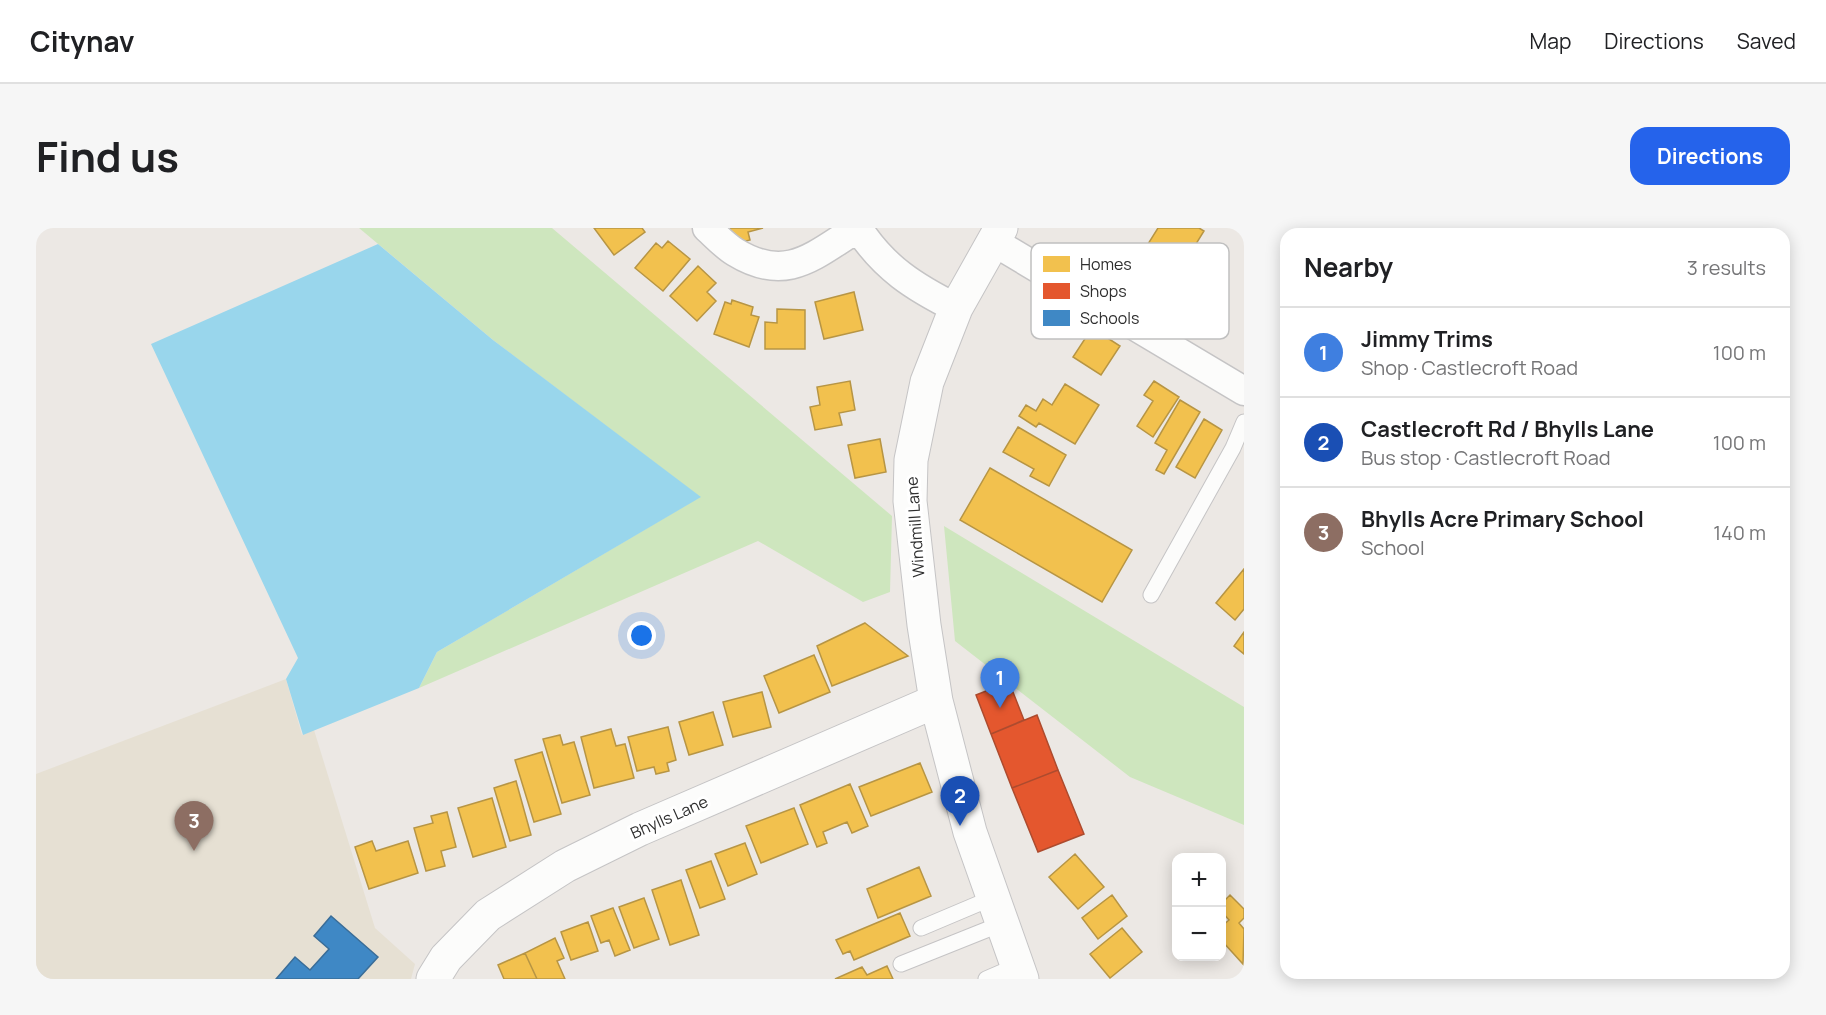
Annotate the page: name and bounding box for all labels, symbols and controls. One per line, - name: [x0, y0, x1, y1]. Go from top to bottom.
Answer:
- text: Citynav: [30, 22, 134, 60]
- text: Map: [1530, 27, 1571, 55]
- text: Directions: [1604, 27, 1704, 55]
- text: Saved: [1737, 27, 1796, 55]
- text: Find us: [36, 127, 179, 185]
- button: Directions: [1630, 127, 1790, 185]
- legend: [1031, 243, 1229, 339]
- text: Nearby: [1304, 249, 1393, 285]
- text: Homes: [1080, 253, 1132, 275]
- text: 3 results: [1687, 254, 1766, 281]
- text: Shops: [1080, 280, 1127, 302]
- text: Schools: [1080, 307, 1139, 329]
- text: Jimmy Trims: [1361, 324, 1493, 354]
- text: 1: [1319, 339, 1328, 366]
- text: 100 m: [1713, 339, 1766, 366]
- text: Shop · Castlecroft Road: [1361, 354, 1578, 381]
- text: Castlecroft Rd / Bhylls Lane: [1361, 414, 1654, 444]
- text: 2: [1318, 429, 1329, 456]
- text: 100 m: [1713, 429, 1766, 456]
- text: Bus stop · Castlecroft Road: [1361, 444, 1611, 471]
- street label: Windmill Lane: [900, 476, 930, 578]
- text: Bhylls Acre Primary School: [1361, 504, 1644, 534]
- text: 3: [1318, 519, 1329, 546]
- text: 140 m: [1713, 519, 1766, 546]
- text: School: [1361, 534, 1425, 561]
- your location: [627, 621, 656, 650]
- pin: 1: [980, 658, 1020, 708]
- pin: 2: [940, 776, 980, 826]
- street label: Bhylls Lane: [627, 790, 711, 844]
- pin: 3: [174, 802, 214, 851]
- map controls: [1172, 853, 1226, 961]
- button: +: [1172, 853, 1226, 907]
- button: −: [1172, 907, 1226, 961]

